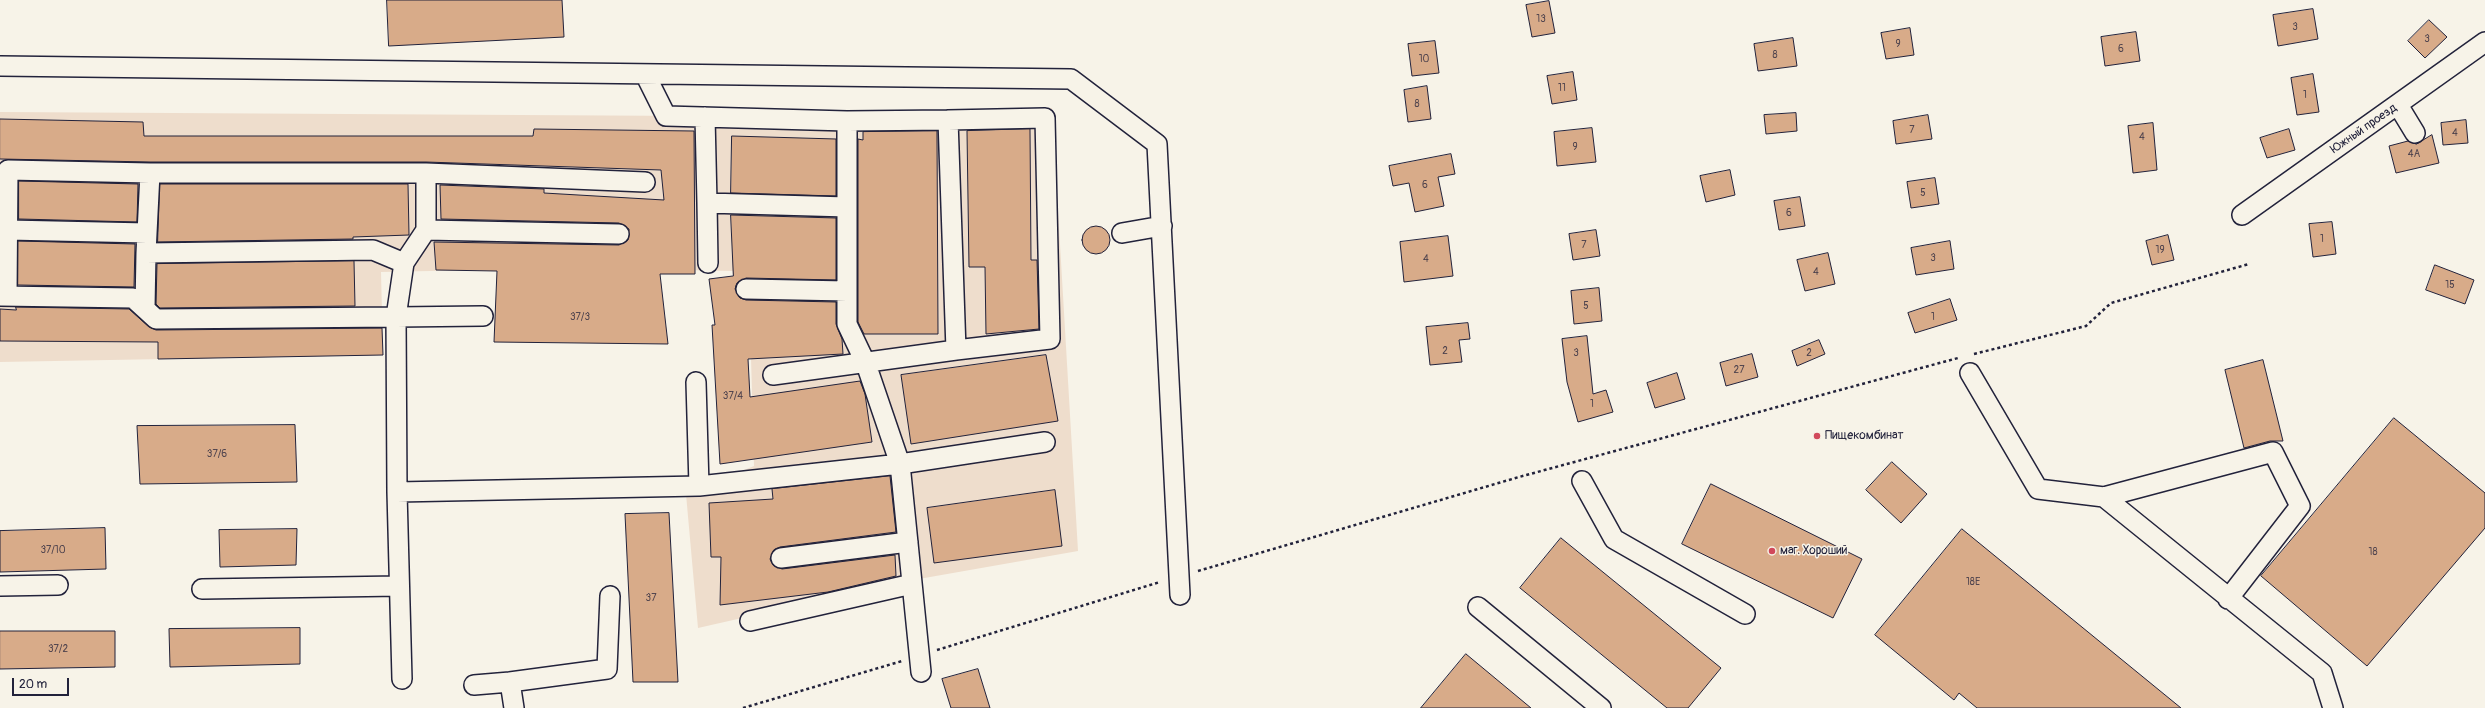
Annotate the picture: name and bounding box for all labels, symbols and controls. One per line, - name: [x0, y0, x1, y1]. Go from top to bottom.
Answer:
- house number: 13: [1536, 13, 1546, 25]
- house number: 3: [2292, 21, 2298, 33]
- house number: 3: [2424, 33, 2430, 45]
- house number: 9: [1895, 38, 1901, 50]
- house number: 6: [2118, 43, 2124, 55]
- house number: 8: [1772, 49, 1778, 61]
- house number: 10: [1419, 53, 1429, 65]
- house number: 11: [1558, 82, 1566, 94]
- house number: 1: [2303, 89, 2307, 101]
- house number: 8: [1414, 98, 1420, 110]
- street label: Южный проезд: [2328, 101, 2400, 157]
- house number: 7: [1909, 124, 1915, 136]
- house number: 4: [2452, 127, 2458, 139]
- house number: 4: [2139, 131, 2145, 143]
- house number: 9: [1572, 141, 1578, 153]
- house number: 4А: [2408, 148, 2420, 160]
- house number: 6: [1422, 179, 1428, 191]
- house number: 5: [1920, 187, 1926, 199]
- house number: 6: [1786, 207, 1792, 219]
- house number: 1: [2320, 233, 2324, 245]
- house number: 7: [1581, 239, 1587, 251]
- house number: 19: [2155, 244, 2165, 256]
- house number: 3: [1930, 252, 1936, 264]
- house number: 4: [1423, 253, 1429, 265]
- house number: 4: [1813, 266, 1819, 278]
- house number: 15: [2445, 279, 2455, 291]
- house number: 5: [1583, 300, 1589, 312]
- house number: 37/3: [570, 311, 590, 323]
- house number: 1: [1931, 311, 1935, 323]
- house number: 2: [1442, 345, 1448, 357]
- house number: 3: [1573, 347, 1579, 359]
- house number: 2: [1806, 347, 1812, 359]
- house number: 27: [1734, 364, 1744, 376]
- house number: 37/4: [723, 390, 743, 402]
- house number: 1: [1590, 398, 1594, 410]
- place label: Пищекомбинат: [1825, 429, 1904, 443]
- marker: Пищекомбинат: [1812, 431, 1822, 441]
- house number: 37/6: [207, 448, 227, 460]
- house number: 37/10: [40, 544, 66, 556]
- place label: маг. Хороший: [1780, 544, 1847, 558]
- marker: маг. Хороший: [1767, 546, 1777, 556]
- house number: 18: [2369, 546, 2377, 558]
- house number: 18Е: [1966, 576, 1980, 588]
- house number: 37: [646, 592, 656, 604]
- house number: 37/2: [48, 643, 68, 655]
- scale bar: [14, 670, 71, 696]
- text: 20 m: [19, 677, 47, 692]

